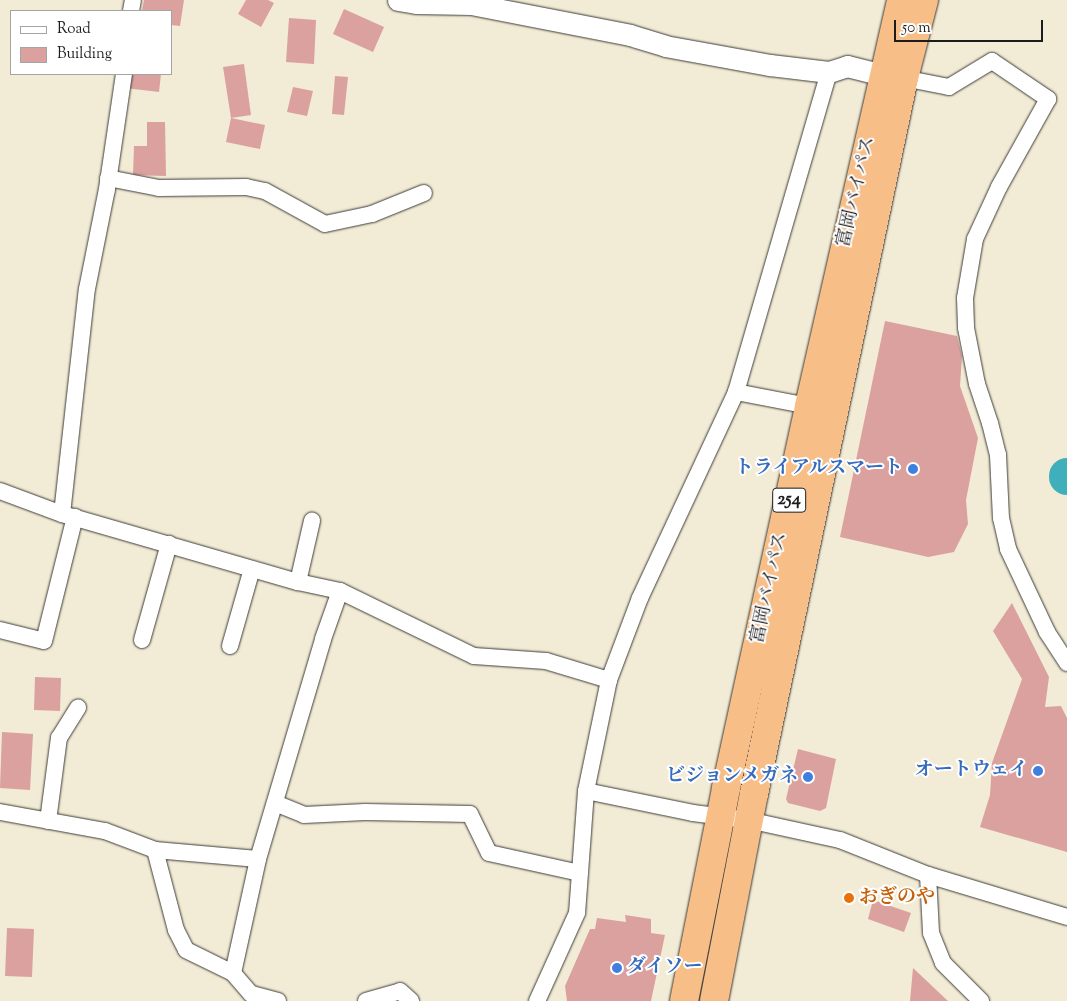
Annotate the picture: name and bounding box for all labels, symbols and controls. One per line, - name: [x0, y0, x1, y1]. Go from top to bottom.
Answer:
- legend: [10, 10, 172, 75]
- scale bar: [897, 10, 1046, 42]
- text: 50 m: [902, 18, 931, 39]
- text: Road: [57, 19, 91, 40]
- text: Building: [57, 44, 112, 65]
- street label: 富岡バイパス: [833, 134, 881, 250]
- place label: トライアルスマート: [732, 458, 903, 480]
- marker: トライアルスマート: [907, 463, 919, 475]
- road number: 254: [772, 484, 806, 516]
- street label: 富岡バイパス: [747, 530, 793, 646]
- place label: オートウェイ: [914, 760, 1028, 782]
- marker: オートウェイ: [1032, 765, 1044, 777]
- place label: ビジョンメガネ: [665, 766, 798, 788]
- marker: ビジョンメガネ: [802, 771, 814, 783]
- place label: おぎのや: [859, 887, 935, 909]
- marker: おぎのや: [843, 892, 855, 904]
- place label: ダイソー: [627, 957, 703, 979]
- marker: ダイソー: [611, 962, 623, 974]

